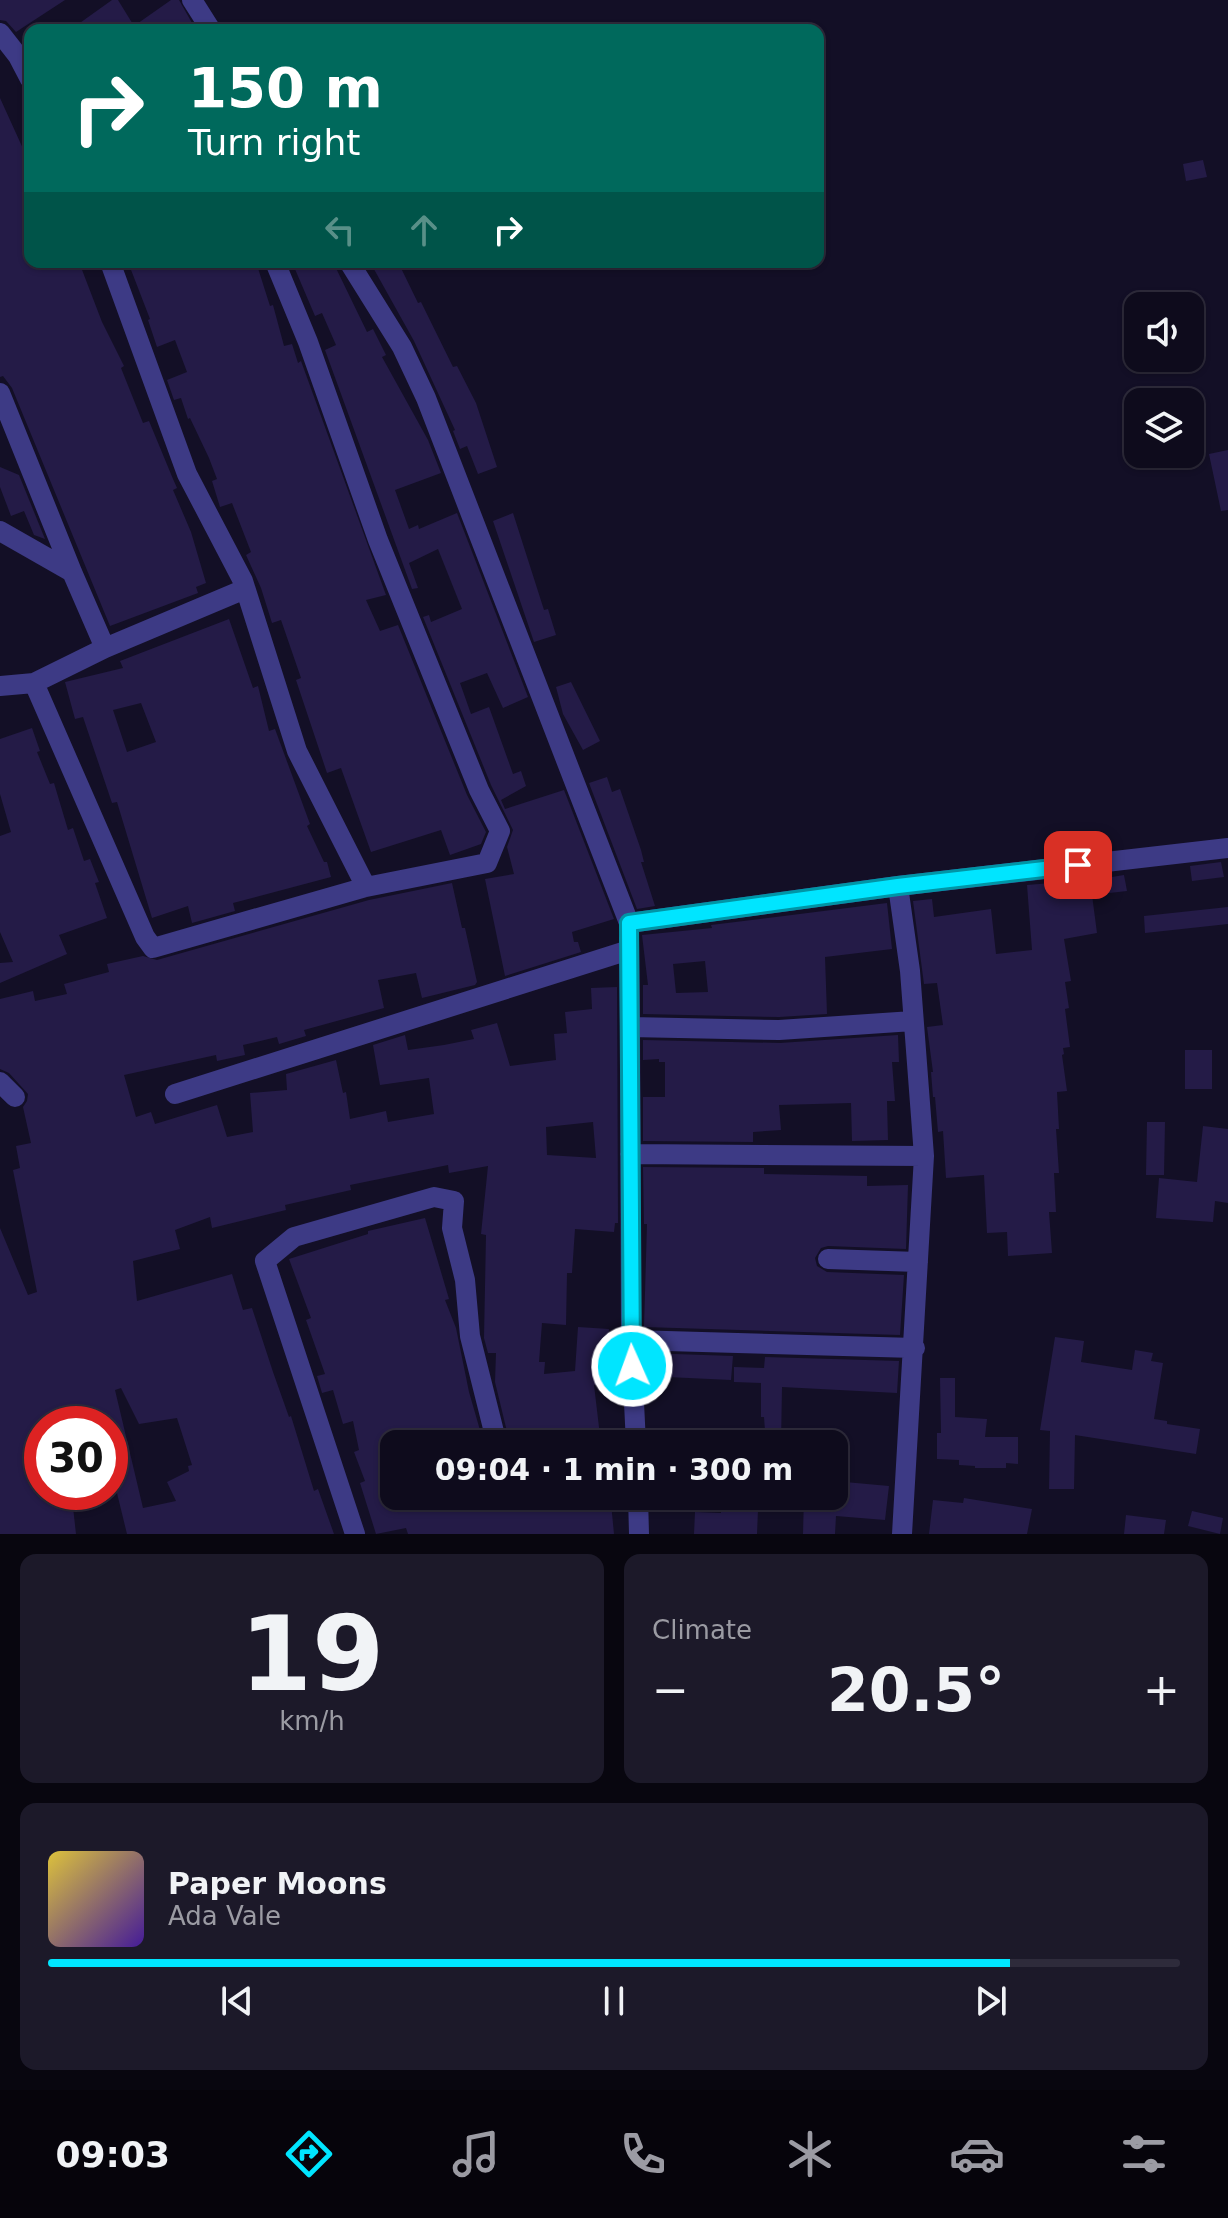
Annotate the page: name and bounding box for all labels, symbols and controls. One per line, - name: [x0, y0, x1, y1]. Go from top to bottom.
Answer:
- text: 150 m: [188, 55, 383, 120]
- icon: right: [56, 56, 160, 160]
- text: Turn right: [188, 122, 360, 163]
- icon: left: [318, 208, 362, 252]
- icon: ahead: [402, 208, 446, 252]
- icon: right: [486, 208, 530, 252]
- map controls: [1124, 292, 1204, 468]
- button: sound: [1124, 292, 1204, 372]
- button: layers: [1124, 388, 1204, 468]
- pin: [1044, 831, 1112, 899]
- icon: arrive: [1056, 843, 1100, 887]
- position arrow: [590, 1324, 674, 1408]
- speed limit sign: 30: [24, 1406, 128, 1510]
- text: 09:04 · 1 min · 300 m: [435, 1452, 793, 1487]
- text: 19: [240, 1593, 384, 1715]
- text: Climate: [652, 1615, 752, 1645]
- text: 20.5°: [827, 1655, 1005, 1725]
- text: −: [652, 1664, 689, 1715]
- text: +: [1143, 1664, 1180, 1715]
- text: km/h: [279, 1706, 345, 1736]
- text: Paper Moons: [168, 1866, 387, 1901]
- text: Ada Vale: [168, 1901, 281, 1931]
- icon: previous: [215, 1979, 259, 2023]
- icon: pause: [592, 1979, 636, 2023]
- icon: next: [969, 1979, 1013, 2023]
- icon: directions: [281, 2126, 337, 2182]
- icon: music: [448, 2126, 504, 2182]
- icon: phone: [615, 2126, 671, 2182]
- icon: climate: [782, 2126, 838, 2182]
- icon: car: [949, 2126, 1005, 2182]
- icon: filters: [1116, 2126, 1172, 2182]
- text: 09:03: [56, 2134, 170, 2175]

